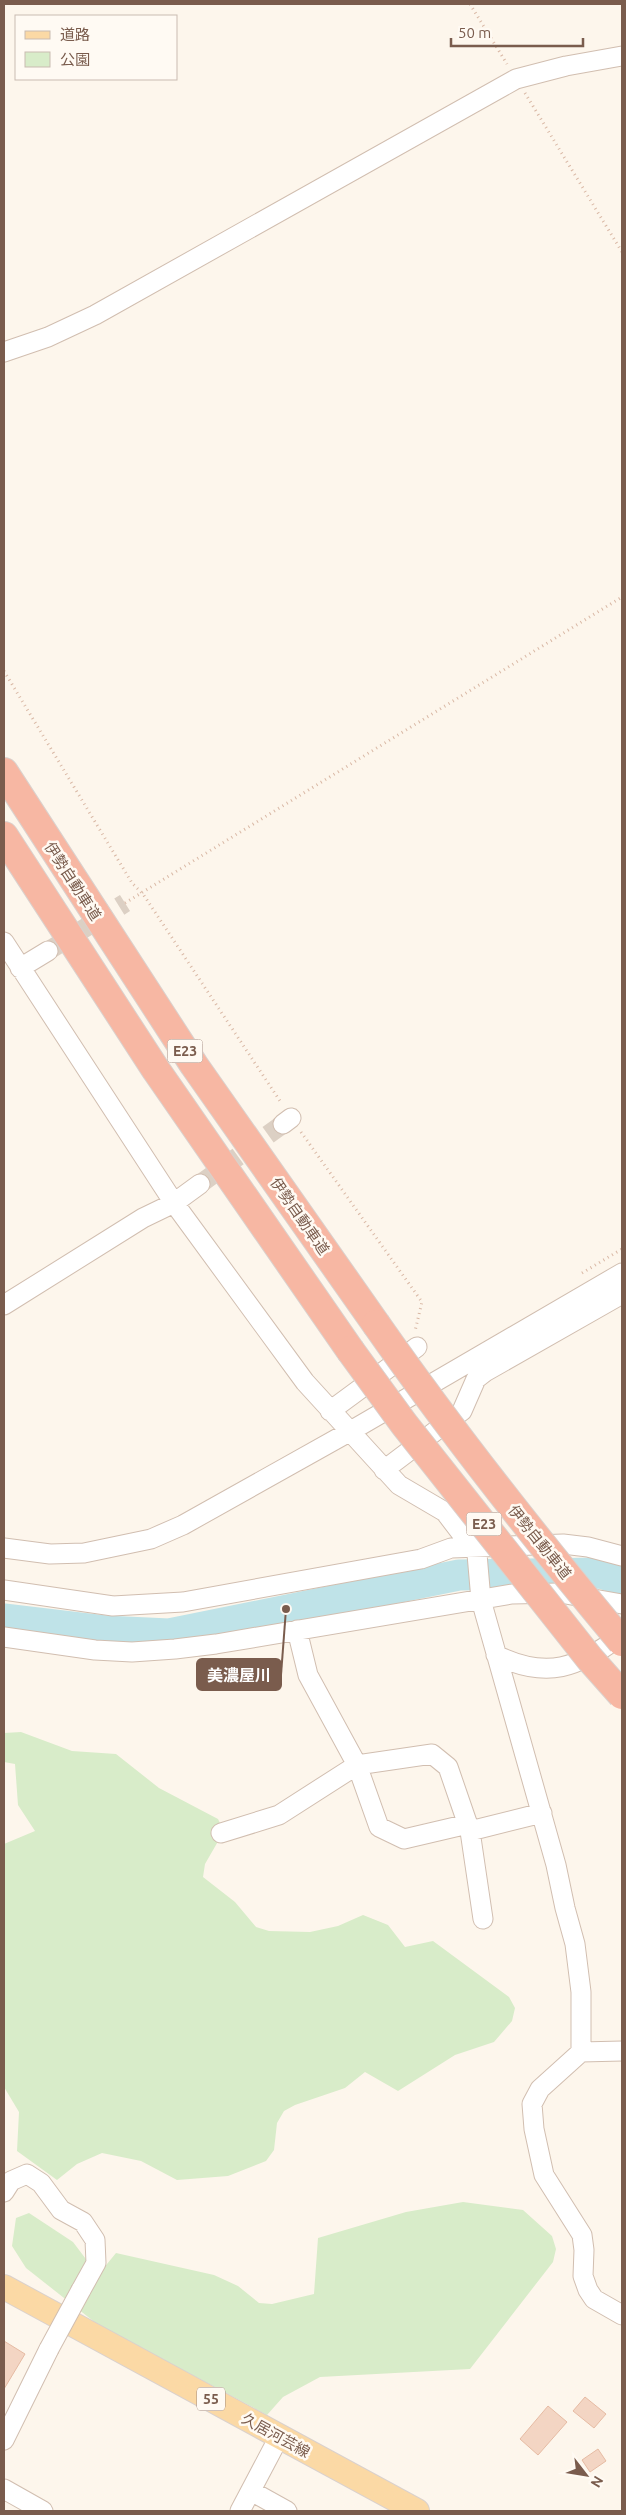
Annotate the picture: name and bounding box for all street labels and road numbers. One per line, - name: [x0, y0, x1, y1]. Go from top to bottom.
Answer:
- street label: 伊勢自動車道: [41, 839, 105, 923]
- road number: E23: [168, 1040, 202, 1062]
- street label: 伊勢自動車道: [267, 1174, 333, 1258]
- street label: 伊勢自動車道: [505, 1502, 575, 1582]
- road number: E23: [466, 1512, 502, 1536]
- road number: 55: [197, 2388, 225, 2410]
- street label: 久居河芸線: [239, 2409, 313, 2461]

